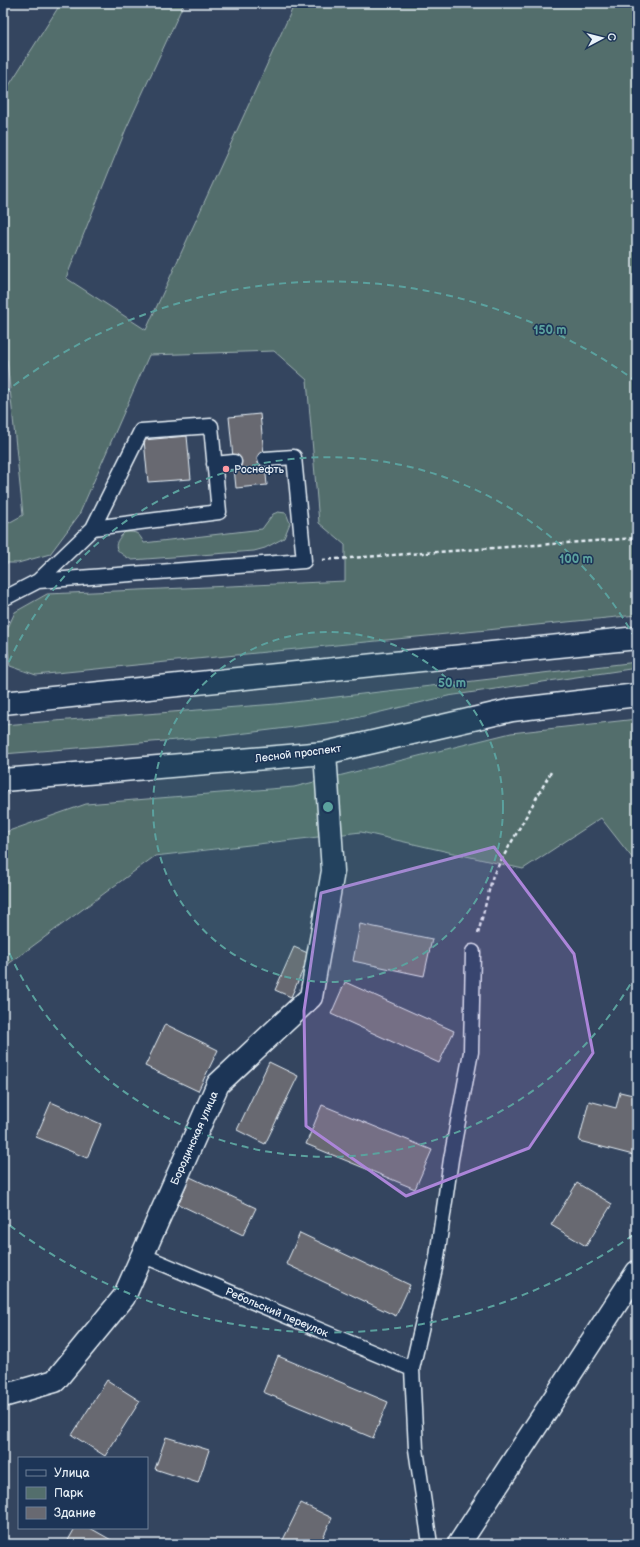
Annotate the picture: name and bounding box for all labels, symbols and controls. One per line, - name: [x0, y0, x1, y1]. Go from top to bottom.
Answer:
- north arrow: [582, 18, 622, 58]
- text: С: [605, 32, 618, 42]
- text: 150 m: [534, 323, 566, 338]
- place label: Роснефть: [234, 463, 285, 476]
- marker: Роснефть: [221, 464, 231, 474]
- text: 100 m: [559, 552, 593, 567]
- text: 50 m: [438, 676, 466, 691]
- street label: Лесной проспект: [253, 742, 342, 765]
- centre of rings: [321, 800, 335, 814]
- street label: Бородинская улица: [168, 1089, 221, 1187]
- street label: Ребольский переулок: [223, 1285, 330, 1340]
- legend: [18, 1457, 148, 1529]
- text: Улица: [54, 1466, 90, 1481]
- text: Парк: [54, 1486, 84, 1501]
- text: Здание: [54, 1506, 96, 1521]

